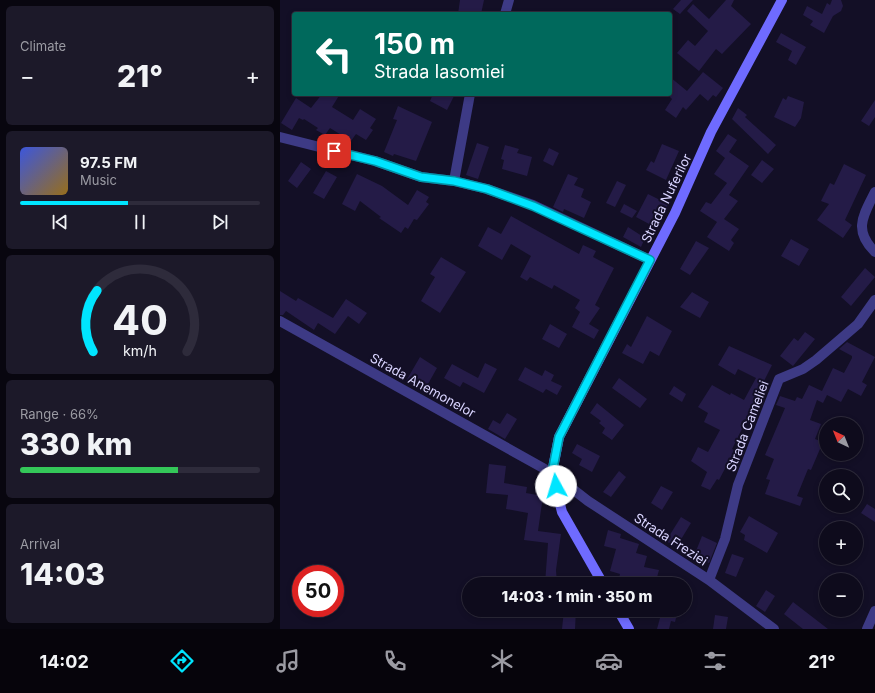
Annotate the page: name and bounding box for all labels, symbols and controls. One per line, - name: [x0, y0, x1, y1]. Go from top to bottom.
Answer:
- text: 150 m: [374, 27, 455, 61]
- icon: left: [308, 28, 360, 80]
- text: Climate: [20, 38, 66, 54]
- text: 21°: [117, 58, 163, 94]
- text: Strada Iasomiei: [374, 61, 505, 82]
- text: −: [20, 63, 35, 89]
- text: +: [245, 63, 260, 89]
- pin: [317, 134, 351, 168]
- icon: arrive: [323, 140, 345, 162]
- street label: Strada Nuferilor: [637, 151, 695, 245]
- text: 97.5 FM: [80, 153, 137, 172]
- text: Music: [80, 172, 117, 188]
- icon: previous: [49, 211, 71, 233]
- icon: pause: [129, 211, 151, 233]
- icon: next: [209, 211, 231, 233]
- text: 40: [112, 295, 168, 345]
- text: km/h: [123, 342, 157, 359]
- street label: Strada Anemonelor: [367, 349, 479, 421]
- street label: Strada Cameliei: [722, 378, 772, 474]
- text: Range · 66%: [20, 406, 99, 422]
- north arrow: [819, 417, 863, 461]
- map controls: [819, 417, 863, 617]
- text: 330 km: [20, 426, 132, 462]
- position arrow: [535, 465, 577, 507]
- button: search: [819, 469, 863, 513]
- street label: Strada Freziei: [631, 509, 711, 569]
- button: +: [819, 521, 863, 565]
- text: Arrival: [20, 536, 60, 552]
- text: 14:03: [20, 556, 105, 592]
- speed limit sign: 50: [292, 565, 344, 617]
- button: −: [819, 573, 863, 617]
- text: 14:03 · 1 min · 350 m: [502, 587, 652, 606]
- icon: directions: [168, 647, 196, 675]
- icon: music: [274, 647, 302, 675]
- icon: phone: [381, 647, 409, 675]
- icon: climate: [488, 647, 516, 675]
- icon: car: [595, 647, 623, 675]
- icon: filters: [701, 647, 729, 675]
- text: 14:02: [39, 651, 89, 672]
- text: 21°: [808, 651, 836, 672]

